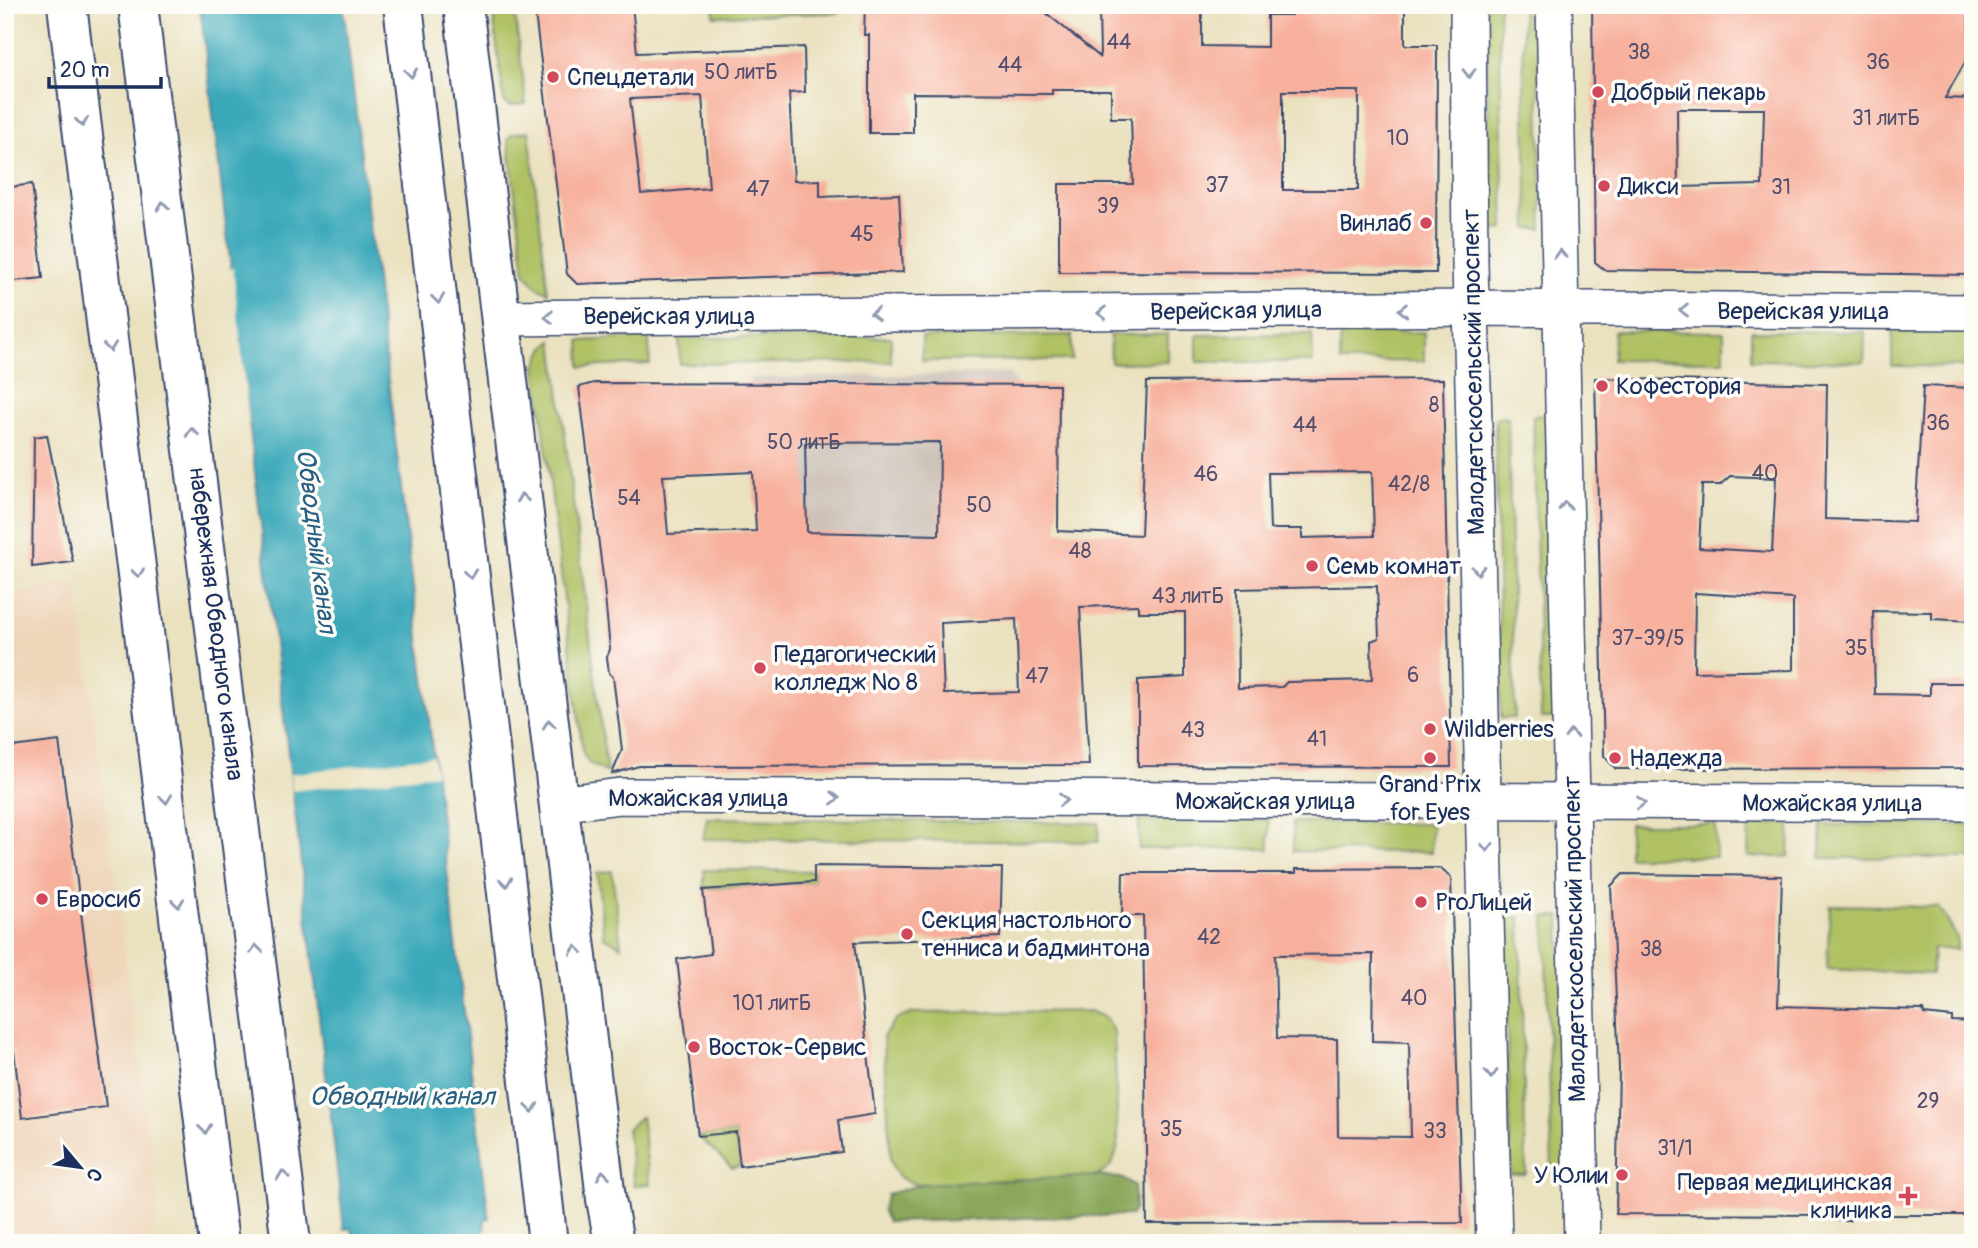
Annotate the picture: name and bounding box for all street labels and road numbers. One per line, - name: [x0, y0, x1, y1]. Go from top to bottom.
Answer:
- street label: Малодетскосельский проспект: [1457, 209, 1491, 535]
- street label: Верейская улица: [1150, 295, 1322, 327]
- street label: Верейская улица: [1717, 297, 1889, 326]
- street label: Верейская улица: [583, 302, 755, 331]
- street label: набережная Обводного канала: [182, 466, 250, 782]
- street label: Малодетскосельский проспект: [1558, 776, 1592, 1102]
- street label: Можайская улица: [608, 784, 788, 813]
- street label: Можайская улица: [1175, 787, 1355, 816]
- street label: Можайская улица: [1742, 789, 1922, 818]

